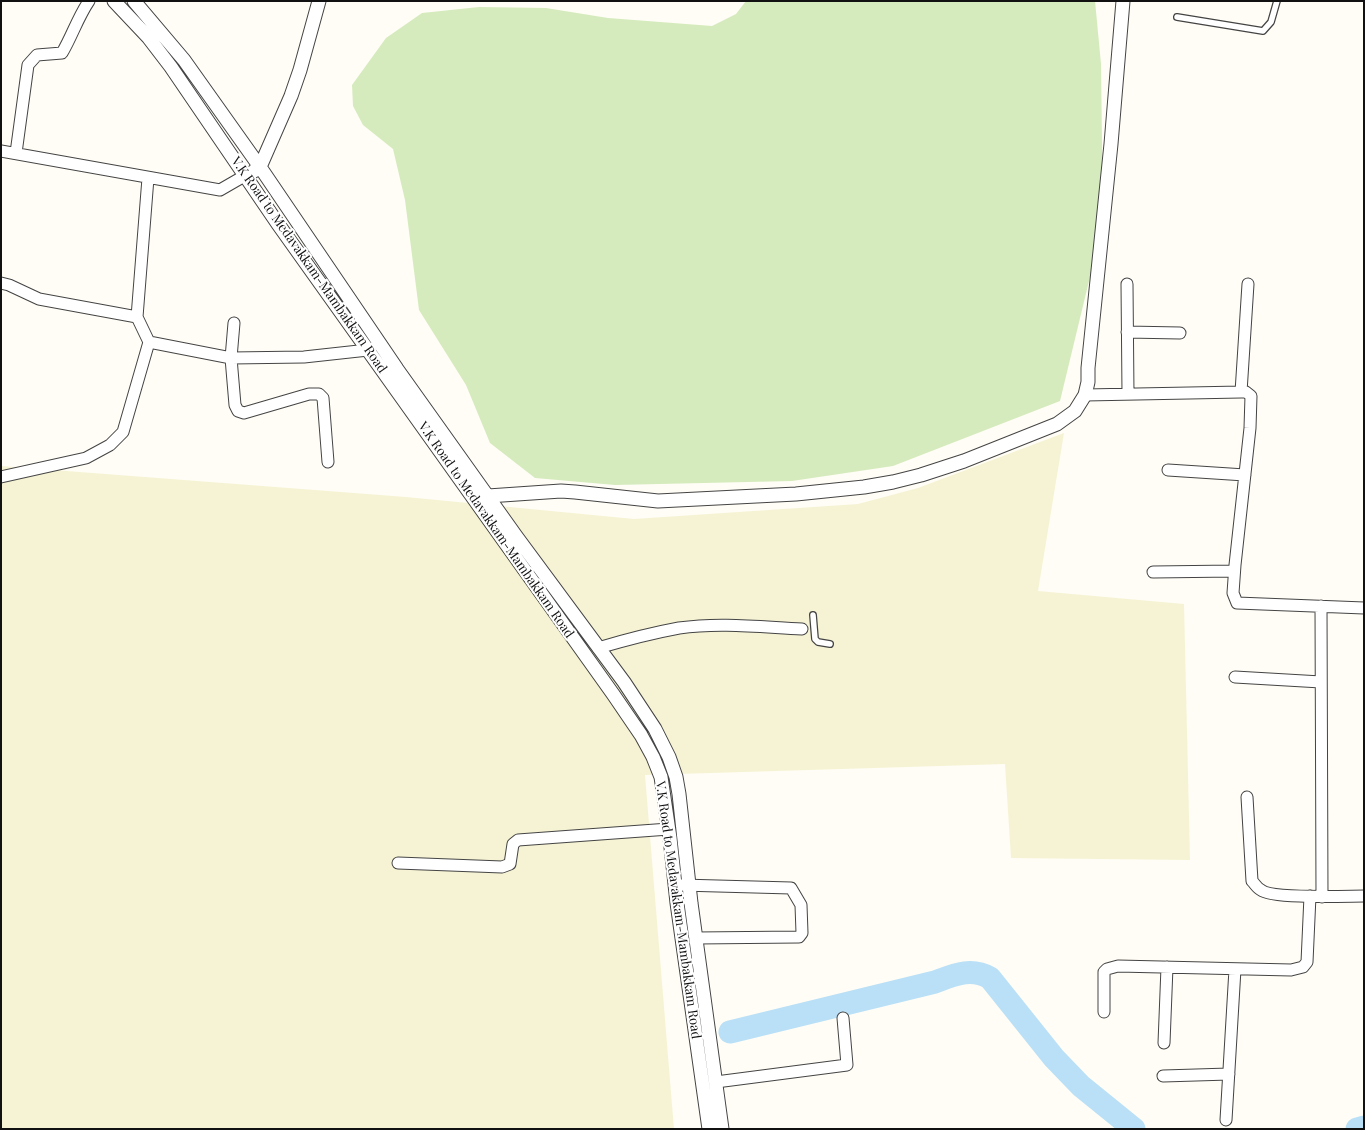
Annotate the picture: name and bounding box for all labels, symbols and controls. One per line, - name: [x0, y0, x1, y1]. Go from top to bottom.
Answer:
- street label: V.K Road to Medavakkam-Mambakkam Road: [228, 154, 390, 376]
- street label: V.K Road to Medavakkam-Mambakkam Road: [415, 419, 577, 641]
- street label: V.K Road to Medavakkam-Mambakkam Road: [652, 780, 704, 1040]

